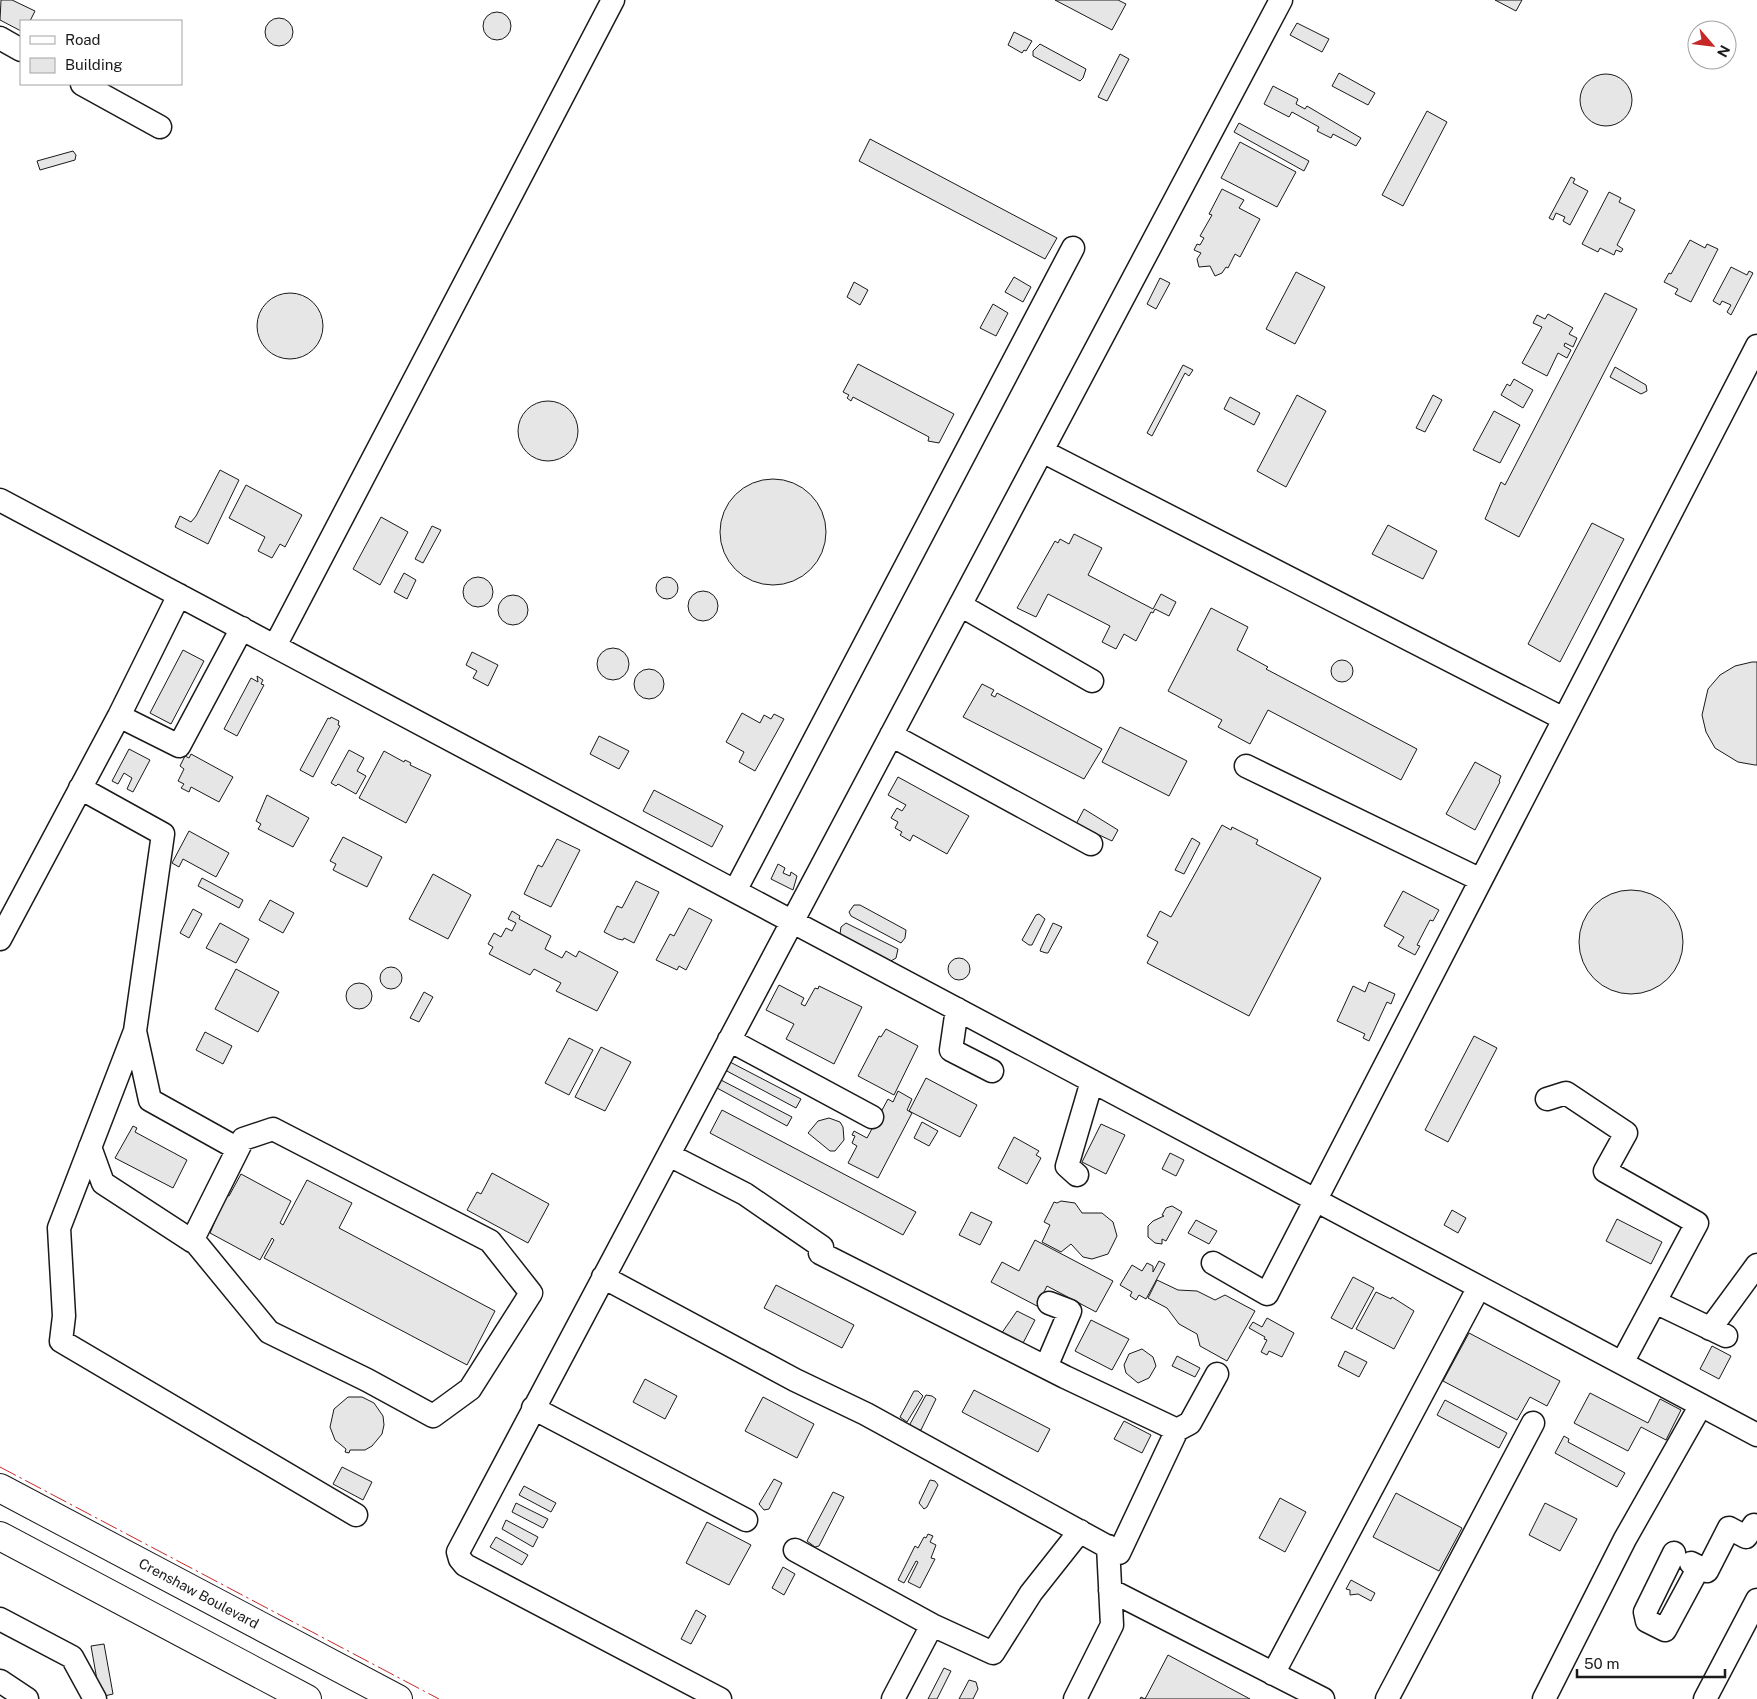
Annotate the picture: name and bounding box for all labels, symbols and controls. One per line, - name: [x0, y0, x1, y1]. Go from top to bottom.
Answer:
- legend: [20, 20, 182, 85]
- north arrow: [1687, 20, 1737, 70]
- text: Road: [65, 31, 101, 48]
- text: N: [1714, 43, 1733, 60]
- text: Building: [65, 56, 123, 73]
- street label: Crenshaw Boulevard: [136, 1555, 262, 1632]
- scale bar: [1577, 1646, 1724, 1678]
- text: 50 m: [1584, 1655, 1619, 1672]

